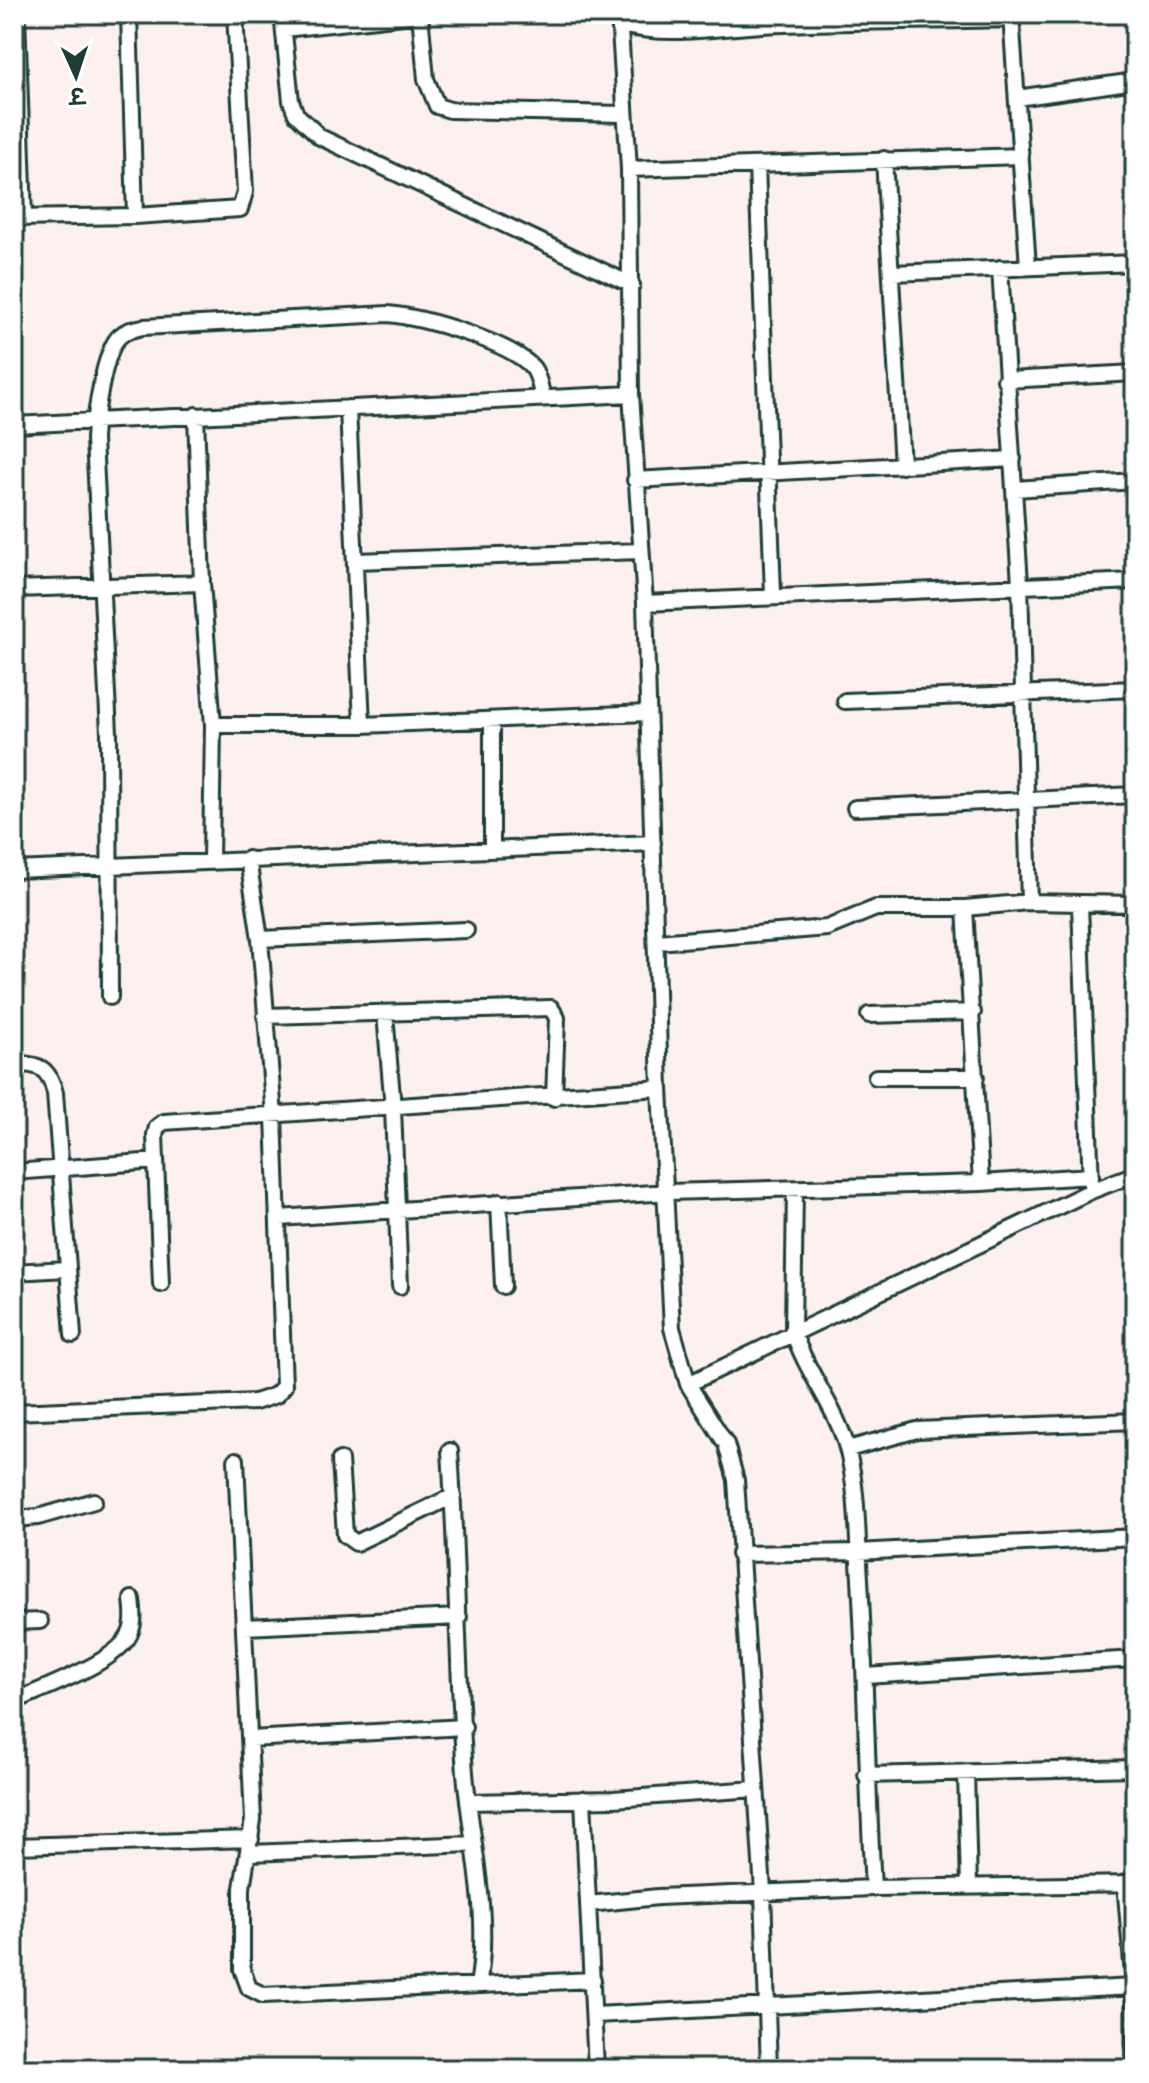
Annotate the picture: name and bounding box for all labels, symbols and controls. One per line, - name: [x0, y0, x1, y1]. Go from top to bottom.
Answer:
- north arrow: [36, 36, 116, 116]
- text: उ: [67, 80, 87, 108]

